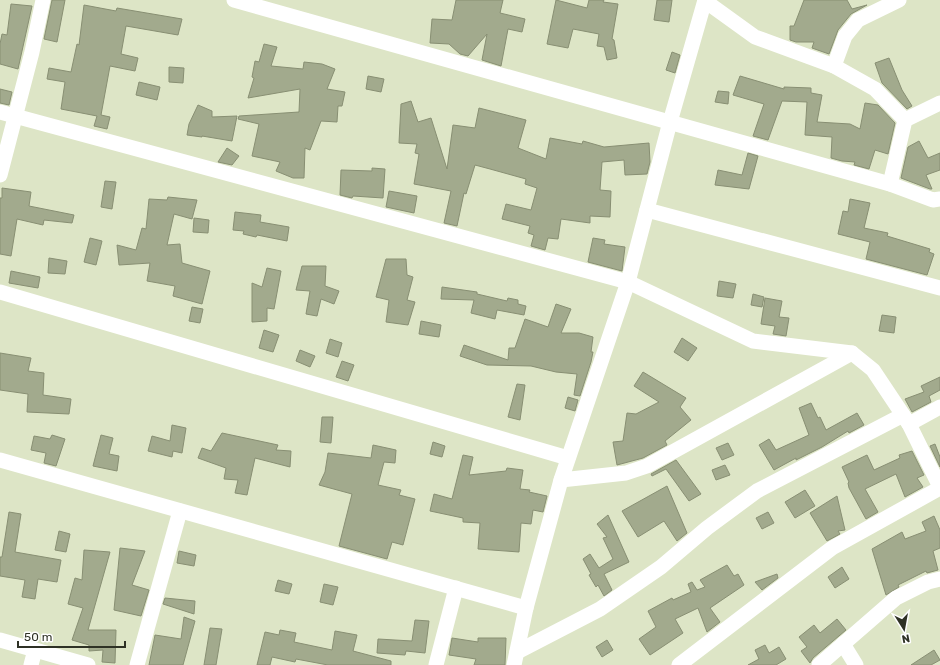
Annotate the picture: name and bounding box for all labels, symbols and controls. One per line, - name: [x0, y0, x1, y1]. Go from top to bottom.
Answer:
- north arrow: [884, 609, 924, 649]
- scale bar: [18, 623, 125, 649]
- text: 50 m: [24, 630, 52, 644]
- text: N: [901, 631, 911, 645]

